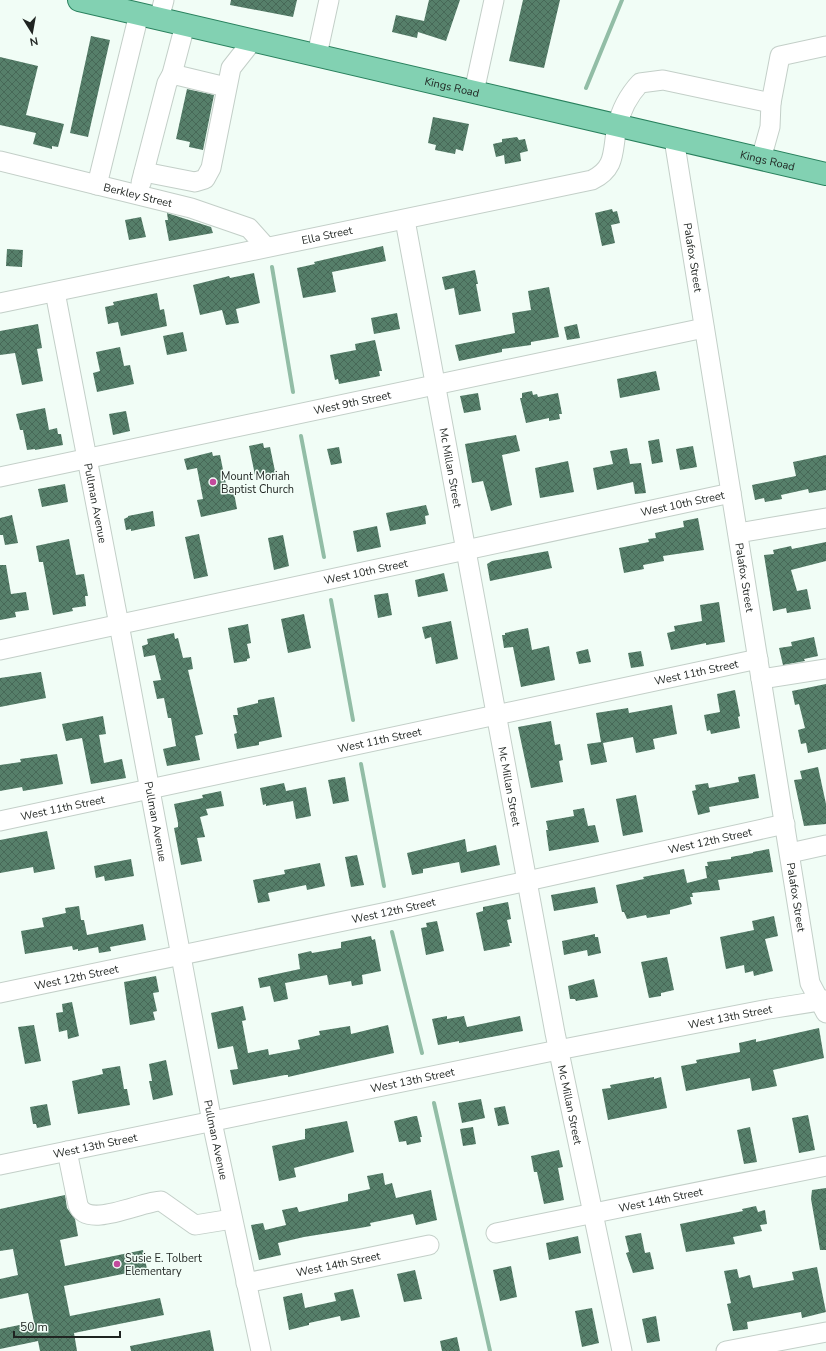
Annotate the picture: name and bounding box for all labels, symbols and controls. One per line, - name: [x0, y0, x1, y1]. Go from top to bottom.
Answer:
- north arrow: [12, 12, 52, 52]
- text: N: [28, 33, 39, 49]
- street label: Kings Road: [423, 74, 481, 101]
- street label: Kings Road: [739, 147, 796, 175]
- street label: Berkley Street: [102, 180, 174, 211]
- street label: Palafox Street: [680, 222, 706, 293]
- street label: Ella Street: [300, 223, 354, 248]
- street label: West 9th Street: [312, 387, 393, 418]
- street label: Mc Millan Street: [436, 427, 465, 509]
- street label: Pullman Avenue: [80, 462, 110, 545]
- place label: Mount Moriah Baptist Church: [221, 469, 294, 497]
- marker: Mount Moriah Baptist Church: [208, 477, 218, 487]
- street label: West 10th Street: [639, 488, 726, 520]
- street label: Palafox Street: [731, 542, 757, 613]
- street label: West 10th Street: [322, 556, 409, 588]
- street label: West 11th Street: [653, 656, 740, 689]
- street label: West 11th Street: [336, 724, 423, 757]
- street label: Mc Millan Street: [494, 745, 524, 828]
- street label: Pullman Avenue: [141, 780, 170, 863]
- street label: West 11th Street: [19, 792, 106, 824]
- street label: West 12th Street: [667, 825, 753, 858]
- street label: Palafox Street: [783, 862, 809, 933]
- street label: West 12th Street: [350, 894, 437, 927]
- street label: West 12th Street: [33, 961, 120, 994]
- street label: West 13th Street: [687, 1002, 773, 1033]
- street label: Mc Millan Street: [554, 1064, 585, 1146]
- street label: West 13th Street: [369, 1065, 456, 1096]
- street label: Pullman Avenue: [200, 1099, 231, 1181]
- street label: West 13th Street: [52, 1130, 139, 1162]
- street label: West 14th Street: [617, 1184, 704, 1216]
- street label: West 14th Street: [295, 1248, 382, 1280]
- place label: Susie E. Tolbert Elementary: [125, 1251, 202, 1279]
- marker: Susie E. Tolbert Elementary: [112, 1259, 122, 1269]
- scale bar: [14, 1313, 120, 1339]
- text: 50 m: [20, 1319, 48, 1335]

